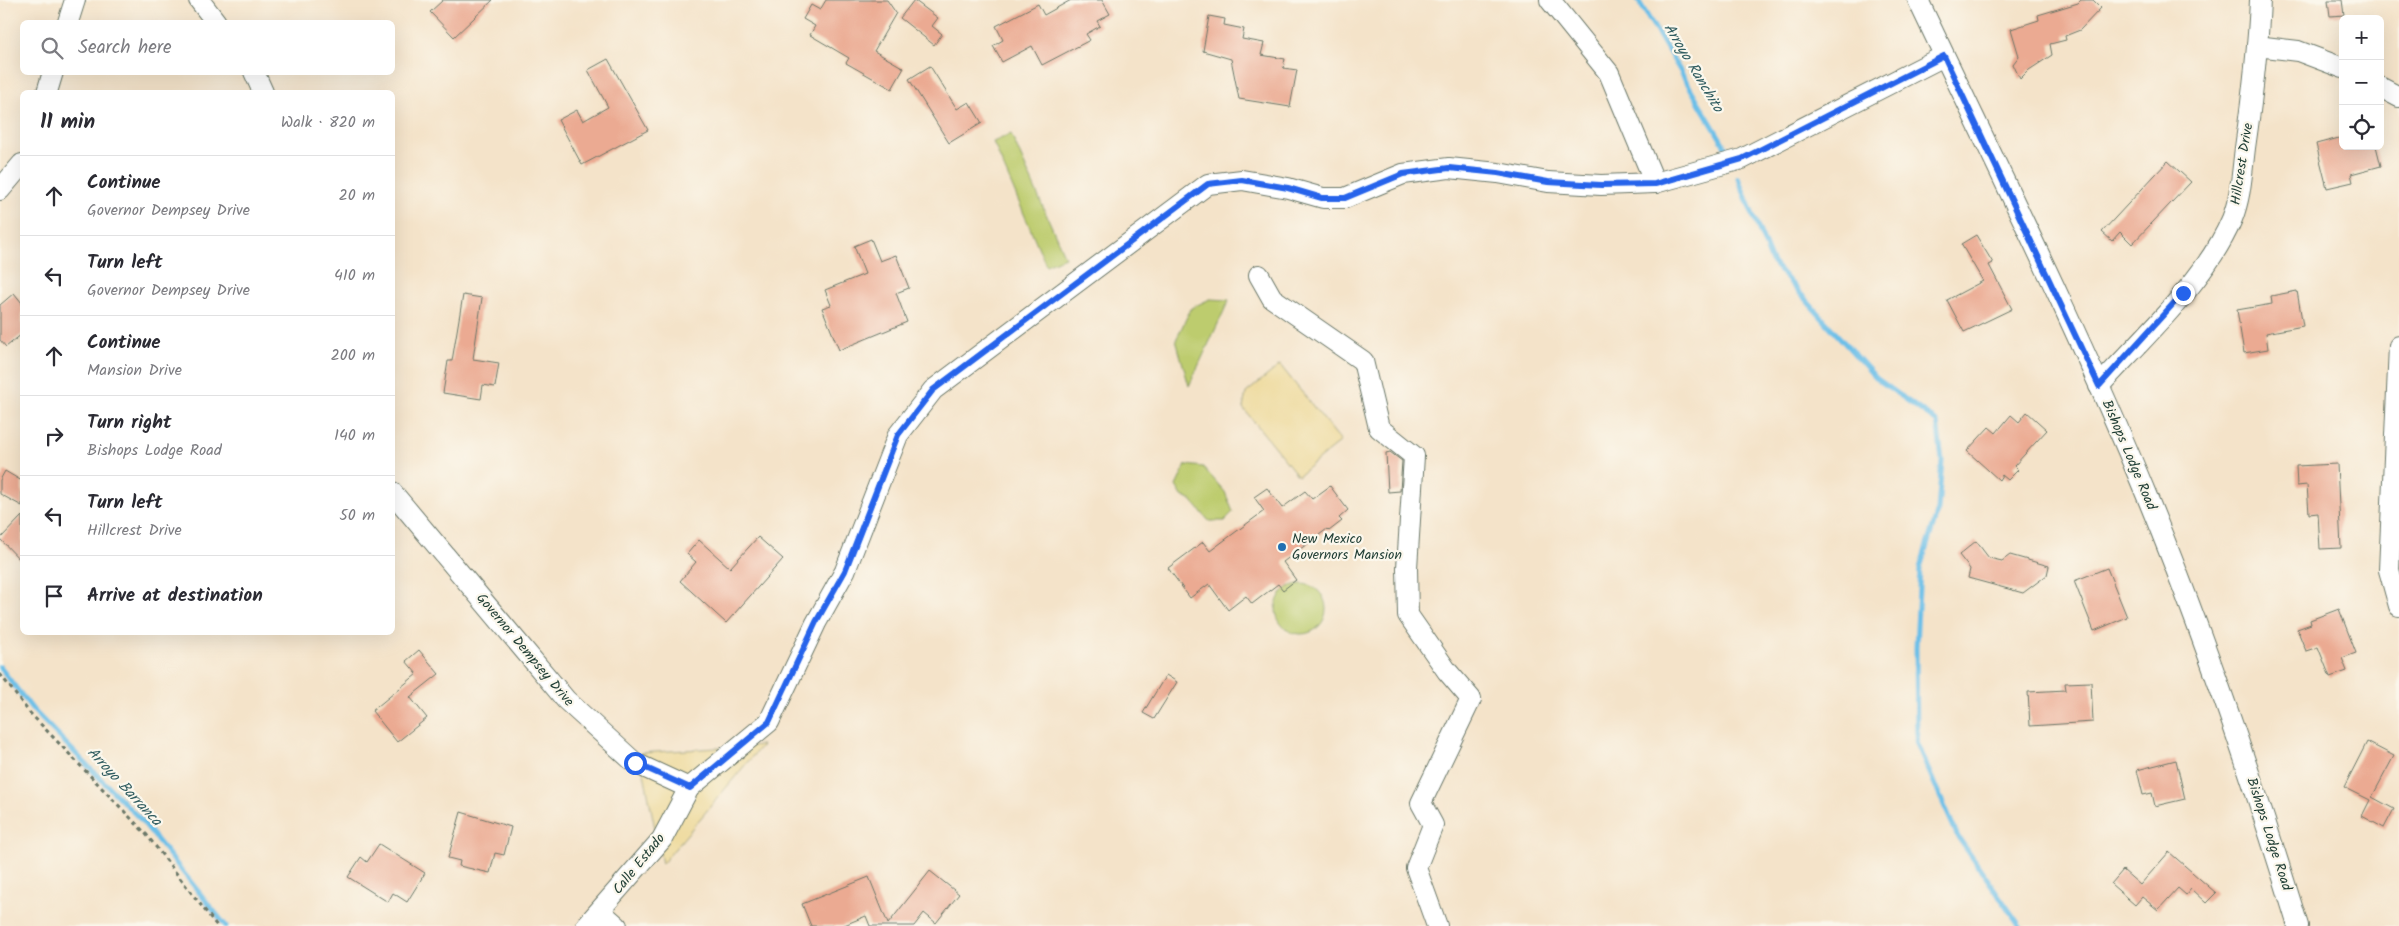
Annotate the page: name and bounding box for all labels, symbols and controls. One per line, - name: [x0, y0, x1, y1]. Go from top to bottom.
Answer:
- map controls: [2339, 15, 2384, 150]
- button: +: [2339, 15, 2384, 60]
- water label: Arroyo Ranchito: [1657, 19, 1730, 118]
- search box: [20, 20, 395, 75]
- text: Search here: [78, 33, 172, 63]
- icon: search: [38, 34, 66, 62]
- button: −: [2339, 60, 2384, 105]
- button: locate: [2339, 105, 2384, 150]
- text: 11 min: [40, 106, 95, 139]
- text: Walk · 820 m: [281, 110, 375, 135]
- street label: Hillcrest Drive: [2225, 121, 2259, 207]
- text: Continue: [87, 168, 160, 198]
- icon: ahead: [40, 182, 68, 210]
- text: 20 m: [339, 183, 375, 208]
- text: Governor Dempsey Drive: [87, 198, 250, 223]
- text: Turn left: [87, 248, 162, 278]
- icon: left: [40, 262, 68, 290]
- text: 410 m: [334, 263, 375, 288]
- text: Governor Dempsey Drive: [87, 278, 250, 303]
- route end: [2172, 282, 2195, 305]
- text: Continue: [87, 328, 160, 358]
- icon: ahead: [40, 342, 68, 370]
- text: 200 m: [331, 343, 375, 368]
- text: Mansion Drive: [87, 358, 182, 383]
- street label: Bishops Lodge Road: [2096, 396, 2163, 515]
- text: Turn right: [87, 408, 172, 438]
- icon: right: [40, 422, 68, 450]
- text: 140 m: [334, 423, 375, 448]
- text: Bishops Lodge Road: [87, 438, 222, 463]
- text: Turn left: [87, 488, 162, 518]
- icon: left: [40, 502, 68, 530]
- text: 50 m: [339, 503, 375, 528]
- text: Hillcrest Drive: [87, 518, 182, 543]
- place label: New Mexico Governors Mansion: [1292, 528, 1402, 566]
- marker: New Mexico Governors Mansion: [1276, 541, 1288, 553]
- text: Arrive at destination: [87, 581, 263, 611]
- icon: arrive: [40, 582, 68, 610]
- street label: Governor Dempsey Drive: [471, 588, 580, 712]
- water label: Arroyo Barranca: [81, 742, 168, 833]
- route start: [624, 752, 647, 775]
- street label: Bishops Lodge Road: [2240, 775, 2298, 894]
- street label: Calle Estado: [607, 829, 671, 899]

